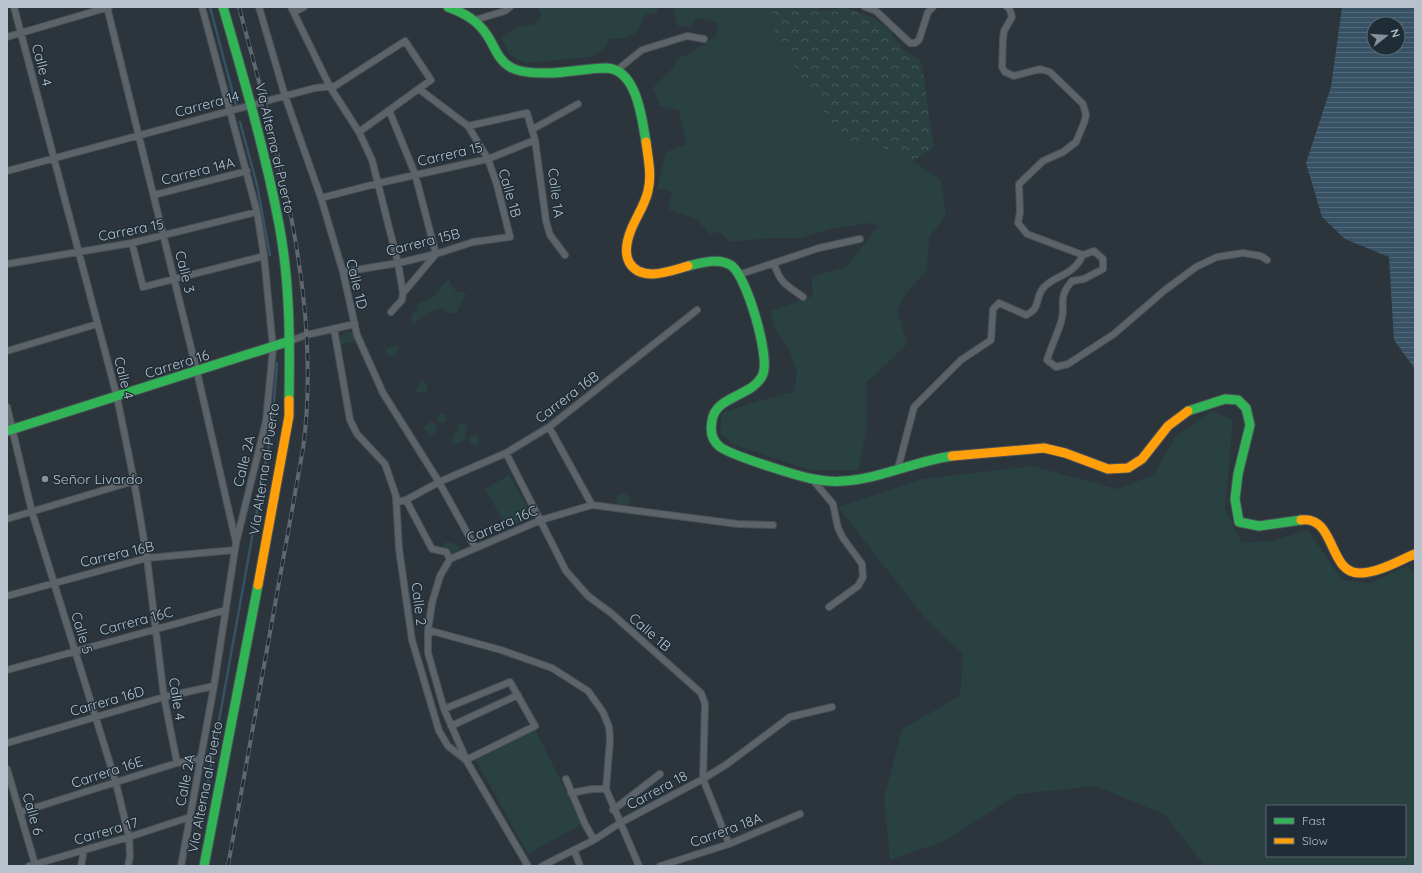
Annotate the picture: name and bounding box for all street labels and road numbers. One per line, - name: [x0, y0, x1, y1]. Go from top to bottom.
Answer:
- street label: Calle 4: [28, 42, 56, 88]
- street label: Vía Alterna al Puerto: [251, 81, 299, 215]
- street label: Carrera 14: [173, 87, 241, 121]
- street label: Carrera 15: [416, 138, 484, 170]
- street label: Carrera 14A: [159, 153, 237, 189]
- street label: Calle 1B: [494, 167, 526, 219]
- street label: Calle 1A: [544, 167, 568, 219]
- street label: Carrera 15: [97, 215, 165, 245]
- street label: Carrera 15B: [384, 224, 462, 260]
- street label: Calle 3: [171, 249, 199, 295]
- street label: Calle 1D: [342, 257, 372, 311]
- street label: Carrera 16: [143, 346, 212, 382]
- street label: Calle 4: [110, 355, 138, 401]
- street label: Carrera 16B: [531, 367, 603, 427]
- street label: Vía Alterna al Puerto: [245, 402, 283, 536]
- street label: Calle 2A: [229, 433, 259, 489]
- street label: Carrera 16C: [464, 501, 540, 547]
- street label: Carrera 16B: [78, 537, 156, 571]
- street label: Calle 2: [407, 581, 431, 627]
- street label: Carrera 16C: [97, 603, 175, 639]
- street label: Calle 1B: [625, 609, 675, 655]
- street label: Calle 5: [67, 610, 97, 656]
- street label: Calle 4: [165, 676, 189, 722]
- street label: Carrera 16D: [68, 682, 146, 720]
- street label: Vía Alterna al Puerto: [183, 720, 227, 854]
- street label: Carrera 16E: [69, 752, 145, 792]
- street label: Calle 2A: [171, 753, 199, 807]
- street label: Carrera 18: [624, 766, 690, 814]
- street label: Calle 6: [18, 791, 48, 838]
- street label: Carrera 18A: [688, 809, 764, 851]
- street label: Carrera 17: [72, 813, 140, 849]

